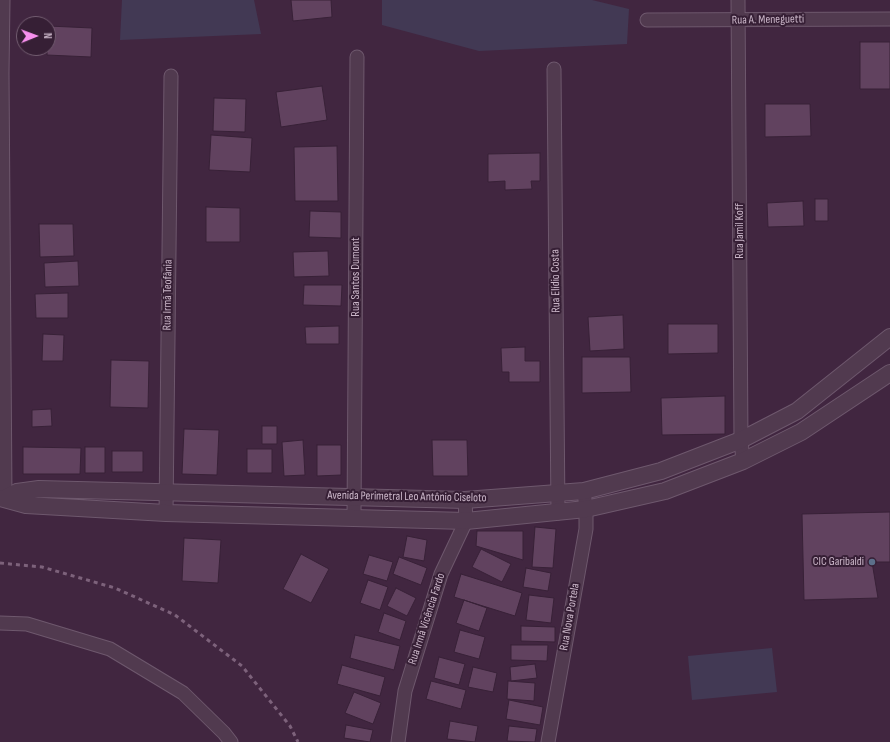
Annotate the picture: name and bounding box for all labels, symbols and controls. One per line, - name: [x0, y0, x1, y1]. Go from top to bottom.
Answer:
- street label: Rua A. Meneguetti: [732, 12, 804, 28]
- north arrow: [16, 16, 56, 56]
- text: N: [41, 33, 54, 39]
- street label: Rua Jamil Koff: [733, 203, 747, 259]
- street label: Rua Santos Dumont: [349, 237, 363, 317]
- street label: Rua Elídio Costa: [548, 249, 564, 313]
- street label: Rua Irmã Teofânia: [160, 259, 176, 331]
- street label: Avenida Perimetral Leo Antônio Ciseloto: [327, 488, 487, 506]
- place label: CIC Garibaldi: [813, 555, 864, 569]
- marker: CIC Garibaldi: [867, 557, 877, 567]
- street label: Rua Irmã Vicência Fardo: [405, 571, 449, 667]
- street label: Rua Nova Portela: [557, 582, 583, 652]

